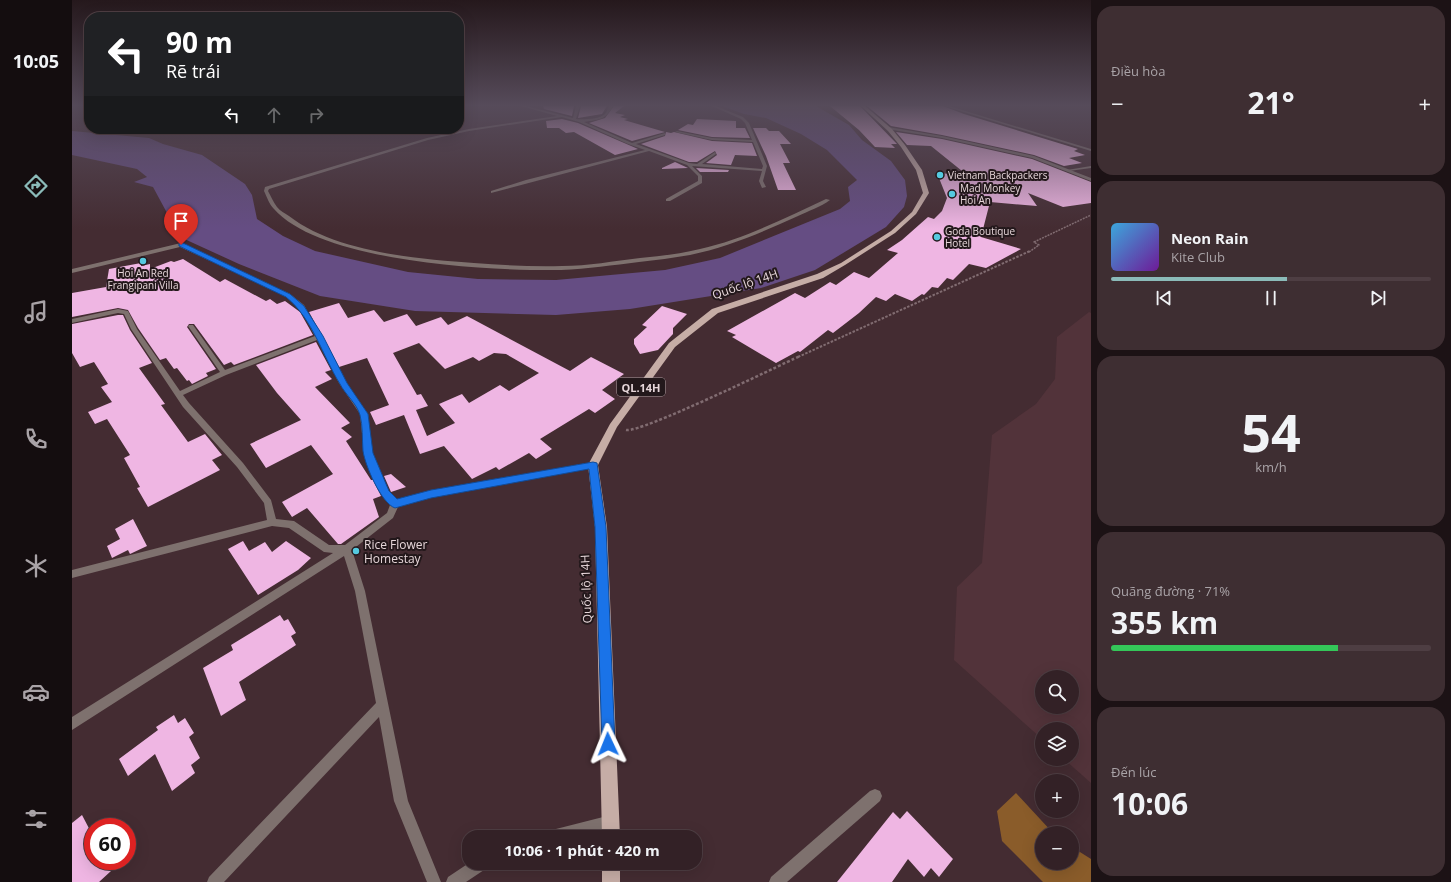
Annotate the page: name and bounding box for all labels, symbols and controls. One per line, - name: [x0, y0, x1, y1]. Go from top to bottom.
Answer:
- text: 90 m: [166, 23, 233, 61]
- icon: left: [100, 28, 152, 80]
- text: 10:05: [13, 49, 59, 73]
- text: Rẽ trái: [166, 59, 220, 83]
- text: Điều hòa: [1111, 62, 1165, 80]
- text: 21°: [1247, 82, 1295, 123]
- text: −: [1111, 88, 1124, 118]
- text: +: [1418, 88, 1431, 118]
- icon: left: [221, 104, 243, 126]
- icon: ahead: [263, 104, 285, 126]
- icon: right: [305, 104, 327, 126]
- place label: Vietnam Backpackers: [948, 168, 1048, 182]
- marker: Vietnam Backpackers: [935, 170, 945, 180]
- icon: directions: [22, 172, 50, 200]
- place label: Mad Monkey Hoi An: [960, 181, 1021, 207]
- marker: Mad Monkey Hoi An: [947, 189, 957, 199]
- pin: [164, 204, 198, 245]
- icon: arrive: [170, 210, 192, 232]
- place label: Goda Boutique Hotel: [945, 224, 1016, 250]
- text: Neon Rain: [1171, 228, 1249, 248]
- marker: Goda Boutique Hotel: [932, 232, 942, 242]
- text: Kite Club: [1171, 248, 1225, 266]
- marker: Hoi An Red Frangipani Villa: [138, 256, 148, 266]
- street label: Quốc lộ 14H: [710, 265, 780, 303]
- place label: Hoi An Red Frangipani Villa: [108, 266, 178, 292]
- icon: previous: [1153, 287, 1175, 309]
- icon: pause: [1260, 287, 1282, 309]
- icon: next: [1367, 287, 1389, 309]
- icon: music: [22, 298, 50, 326]
- road number: QL.14H: [617, 378, 665, 396]
- text: 54: [1241, 396, 1301, 467]
- icon: phone: [22, 425, 50, 453]
- text: km/h: [1255, 458, 1287, 476]
- place label: Rice Flower Homestay: [364, 536, 428, 567]
- marker: Rice Flower Homestay: [351, 546, 361, 556]
- icon: climate: [22, 552, 50, 580]
- street label: Quốc lộ 14H: [576, 554, 596, 624]
- text: Quãng đường · 71%: [1111, 582, 1230, 600]
- text: 355 km: [1111, 602, 1218, 643]
- map controls: [1035, 670, 1079, 870]
- button: search: [1035, 670, 1079, 714]
- icon: car: [22, 678, 50, 706]
- button: layers: [1035, 722, 1079, 766]
- position arrow: [587, 723, 629, 765]
- text: Đến lúc: [1111, 763, 1157, 781]
- button: +: [1035, 774, 1079, 818]
- text: 10:06: [1111, 783, 1188, 824]
- icon: filters: [22, 805, 50, 833]
- speed limit sign: 60: [84, 818, 136, 870]
- button: −: [1035, 826, 1079, 870]
- text: 10:06 · 1 phút · 420 m: [504, 840, 660, 860]

